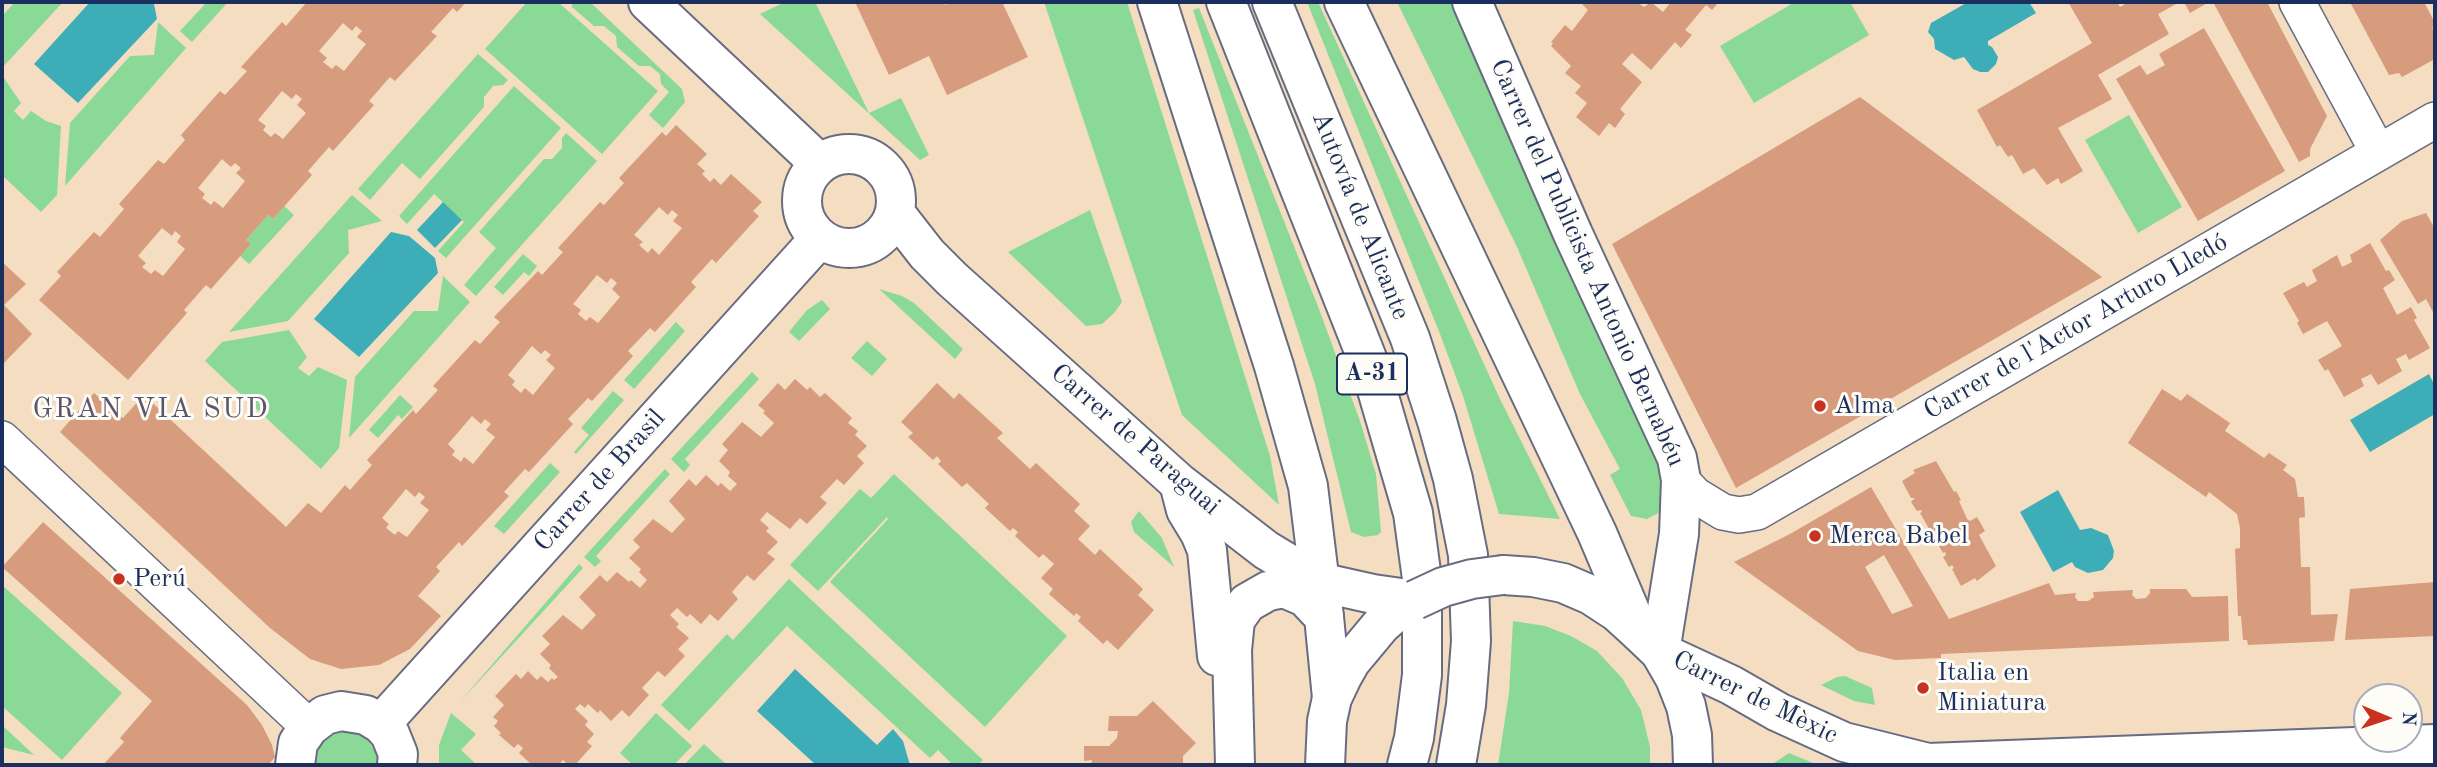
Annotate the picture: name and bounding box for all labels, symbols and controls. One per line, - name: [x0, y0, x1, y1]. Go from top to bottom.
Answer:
- street label: Carrer del Publicista Antonio Bernabéu: [1483, 54, 1691, 472]
- street label: Autovía de Alicante: [1304, 107, 1416, 325]
- street label: Carrer de l'Actor Arturo Lledó: [1918, 227, 2234, 427]
- road number: A-31: [1337, 354, 1407, 394]
- street label: Carrer de Paraguai: [1044, 358, 1226, 522]
- place label: Alma: [1834, 390, 1894, 422]
- district label: GRAN VIA SUD: [34, 393, 268, 427]
- marker: Alma: [1812, 398, 1828, 414]
- street label: Carrer de Brasil: [528, 403, 672, 559]
- place label: Merca Babel: [1829, 520, 1968, 552]
- marker: Merca Babel: [1807, 528, 1823, 544]
- place label: Perú: [133, 563, 186, 595]
- marker: Perú: [111, 571, 127, 587]
- street label: Carrer de Mèxic: [1667, 645, 1843, 751]
- place label: Italia en Miniatura: [1937, 657, 2046, 718]
- marker: Italia en Miniatura: [1915, 680, 1931, 696]
- north arrow: [2353, 683, 2423, 753]
- text: N: [2398, 711, 2417, 726]

